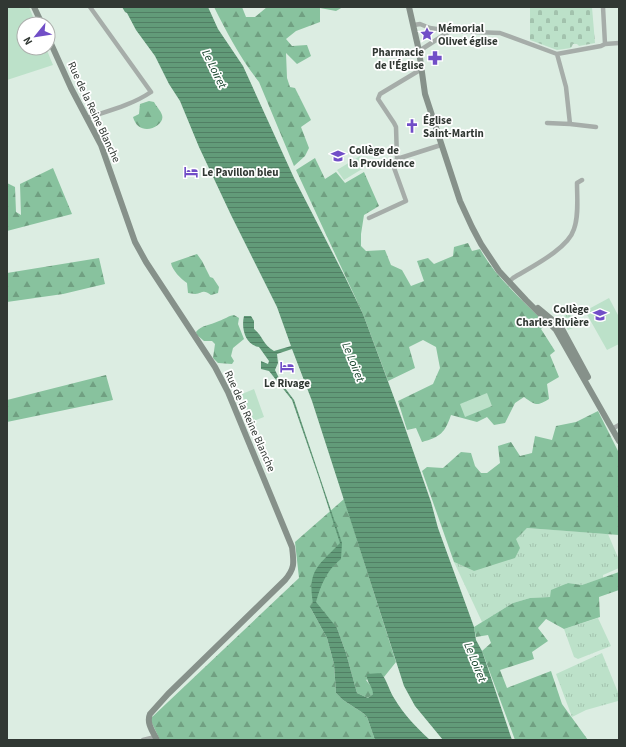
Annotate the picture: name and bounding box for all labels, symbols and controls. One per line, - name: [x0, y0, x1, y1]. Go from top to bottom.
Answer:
- north arrow: [16, 16, 56, 56]
- place label: Mémorial Olivet église: [438, 21, 498, 49]
- place icon: Mémorial Olivet église: [419, 26, 435, 42]
- text: N: [19, 34, 36, 48]
- place label: Pharmacie de l'Église: [372, 45, 424, 73]
- water label: Le Loiret: [197, 47, 231, 92]
- pharmacy icon: Pharmacie de l'Église: [427, 50, 443, 66]
- street label: Rue de la Reine Blanche: [64, 59, 124, 165]
- place label: Église Saint-Martin: [423, 113, 484, 141]
- church icon: Église Saint-Martin: [404, 118, 420, 134]
- place label: Collège de la Providence: [349, 143, 415, 171]
- school or university icon: Collège de la Providence: [330, 148, 346, 164]
- hotel icon: Le Pavillon bleu: [183, 164, 199, 180]
- place label: Le Pavillon bleu: [202, 165, 279, 180]
- place label: Collège Charles Rivière: [516, 302, 589, 330]
- school or university icon: Collège Charles Rivière: [592, 307, 608, 323]
- water label: Le Loiret: [337, 340, 369, 385]
- hotel icon: Le Rivage: [279, 359, 295, 375]
- street label: Rue de la Reine Blanche: [221, 368, 279, 475]
- place label: Le Rivage: [264, 376, 310, 391]
- water label: Le Loiret: [459, 640, 491, 685]

